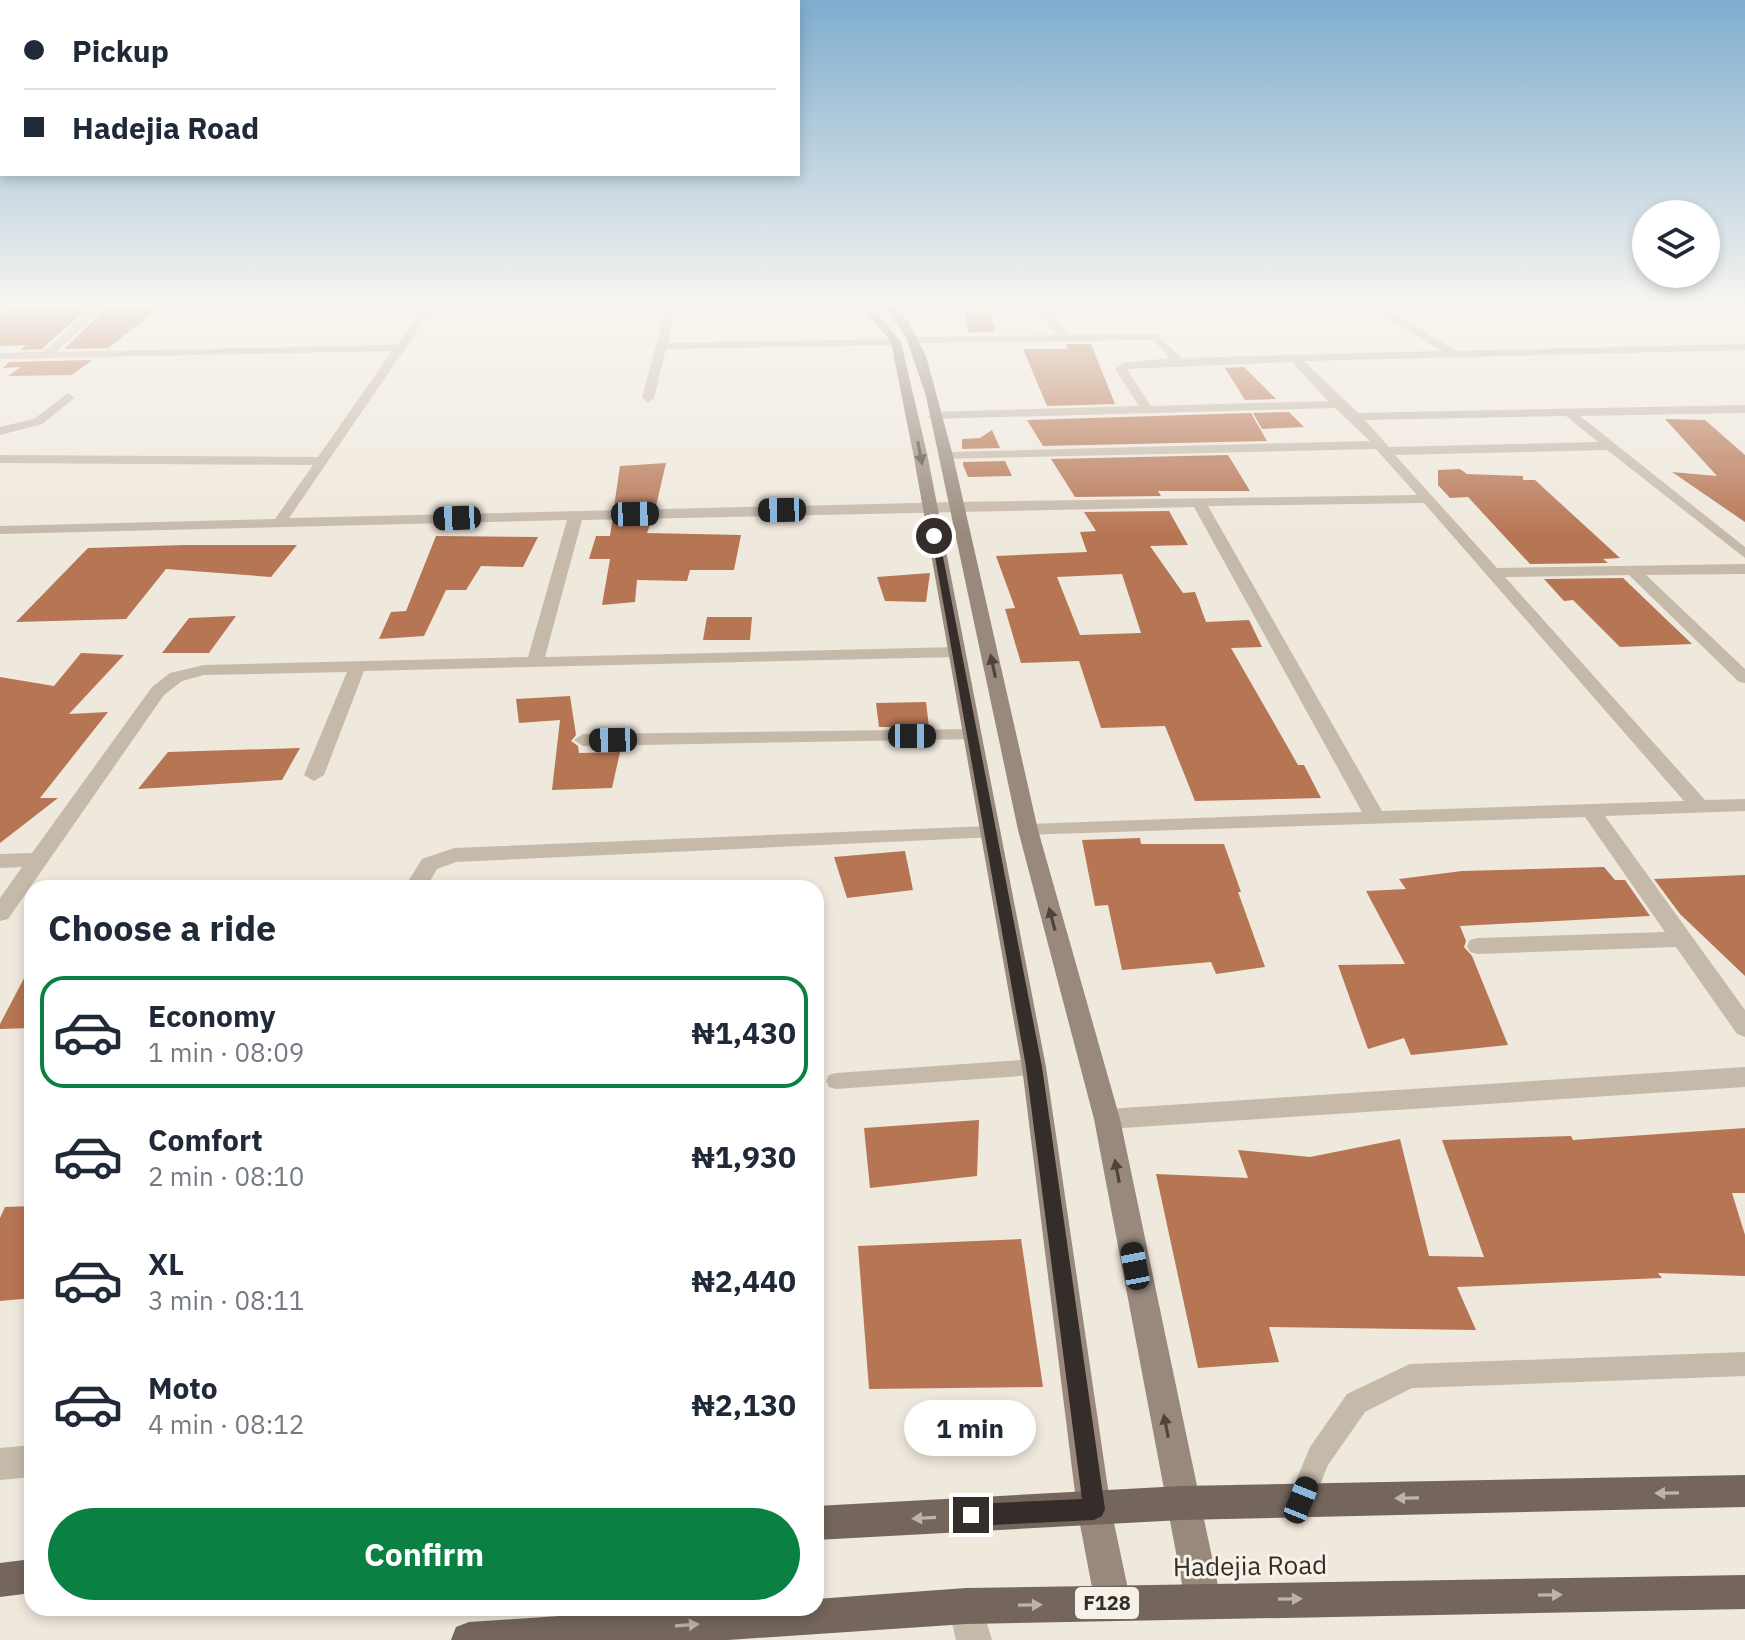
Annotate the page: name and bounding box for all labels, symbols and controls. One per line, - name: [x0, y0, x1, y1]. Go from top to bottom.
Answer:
- text: Pickup: [72, 31, 169, 70]
- text: Hadejia Road: [72, 108, 259, 147]
- map controls: [1632, 200, 1720, 288]
- button: layers: [1632, 200, 1720, 288]
- one-way arrow: [914, 441, 926, 466]
- car: [758, 498, 806, 522]
- car: [611, 502, 659, 526]
- car: [433, 505, 481, 531]
- route start: [916, 518, 952, 554]
- one-way arrow: [986, 653, 999, 678]
- car: [888, 724, 936, 748]
- car: [589, 728, 637, 752]
- text: Choose a ride: [48, 904, 276, 951]
- one-way arrow: [1045, 907, 1058, 931]
- icon: car: [52, 996, 124, 1068]
- text: Economy: [148, 996, 276, 1035]
- text: ₦1,430: [691, 1013, 796, 1052]
- text: 1 min · 08:09: [148, 1035, 304, 1069]
- icon: car: [52, 1120, 124, 1192]
- text: Comfort: [148, 1120, 263, 1159]
- text: ₦1,930: [691, 1137, 796, 1176]
- one-way arrow: [1110, 1158, 1122, 1183]
- text: 2 min · 08:10: [148, 1159, 304, 1193]
- car: [1119, 1240, 1151, 1292]
- icon: car: [52, 1244, 124, 1316]
- text: XL: [148, 1244, 184, 1283]
- text: ₦2,440: [691, 1261, 796, 1300]
- text: 3 min · 08:11: [148, 1283, 304, 1317]
- icon: car: [52, 1368, 124, 1440]
- text: Moto: [148, 1368, 218, 1407]
- text: ₦2,130: [691, 1385, 796, 1424]
- callout: 1 min: [905, 1399, 1037, 1455]
- text: 4 min · 08:12: [148, 1407, 304, 1441]
- text: 1 min: [936, 1411, 1004, 1445]
- one-way arrow: [1160, 1413, 1172, 1438]
- car: [1281, 1473, 1321, 1527]
- one-way arrow: [1654, 1486, 1679, 1499]
- one-way arrow: [1394, 1492, 1419, 1504]
- route end: [953, 1497, 989, 1533]
- button: Confirm: [48, 1508, 800, 1600]
- one-way arrow: [911, 1511, 936, 1524]
- street label: Hadejia Road: [1172, 1547, 1327, 1583]
- road number: F128: [1075, 1587, 1139, 1619]
- one-way arrow: [1538, 1588, 1563, 1601]
- one-way arrow: [1278, 1592, 1303, 1605]
- one-way arrow: [1018, 1598, 1043, 1611]
- one-way arrow: [675, 1618, 700, 1631]

